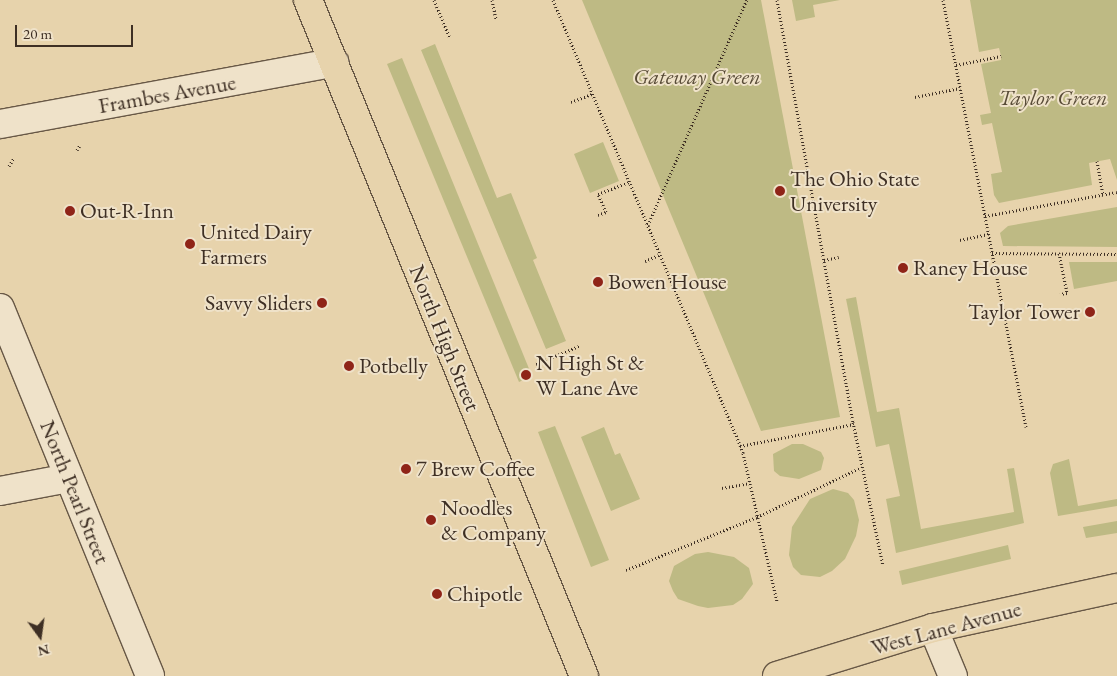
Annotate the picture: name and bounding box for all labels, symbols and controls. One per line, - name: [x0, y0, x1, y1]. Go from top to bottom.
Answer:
- scale bar: [18, 15, 135, 47]
- text: 20 m: [23, 24, 52, 43]
- park label: Gateway Green: [633, 64, 761, 90]
- street label: Frambes Avenue: [96, 69, 238, 119]
- park label: Taylor Green: [999, 85, 1107, 111]
- place label: The Ohio State University: [790, 165, 919, 216]
- marker: The Ohio State University: [774, 185, 786, 197]
- place label: Out-R-Inn: [80, 198, 174, 224]
- marker: Out-R-Inn: [64, 205, 76, 217]
- place label: United Dairy Farmers: [200, 218, 312, 270]
- marker: United Dairy Farmers: [184, 238, 196, 250]
- place label: Raney House: [913, 255, 1028, 281]
- street label: North High Street: [404, 261, 486, 415]
- marker: Raney House: [897, 262, 909, 274]
- place label: Bowen House: [608, 269, 727, 295]
- marker: Bowen House: [592, 276, 604, 288]
- place label: Savvy Sliders: [205, 290, 312, 316]
- marker: Savvy Sliders: [316, 297, 328, 309]
- place label: Taylor Tower: [968, 299, 1080, 325]
- marker: Taylor Tower: [1084, 306, 1096, 318]
- place label: N High St & W Lane Ave: [536, 349, 645, 401]
- place label: Potbelly: [359, 353, 428, 379]
- marker: Potbelly: [343, 360, 355, 372]
- marker: N High St & W Lane Ave: [520, 369, 532, 381]
- street label: North Pearl Street: [34, 417, 116, 567]
- place label: 7 Brew Coffee: [416, 456, 535, 482]
- marker: 7 Brew Coffee: [400, 463, 412, 475]
- place label: Noodles & Company: [441, 494, 546, 546]
- marker: Noodles & Company: [425, 514, 437, 526]
- place label: Chipotle: [447, 581, 522, 607]
- marker: Chipotle: [431, 588, 443, 600]
- street label: West Lane Avenue: [868, 595, 1024, 661]
- north arrow: [15, 611, 65, 661]
- text: N: [36, 640, 51, 661]

